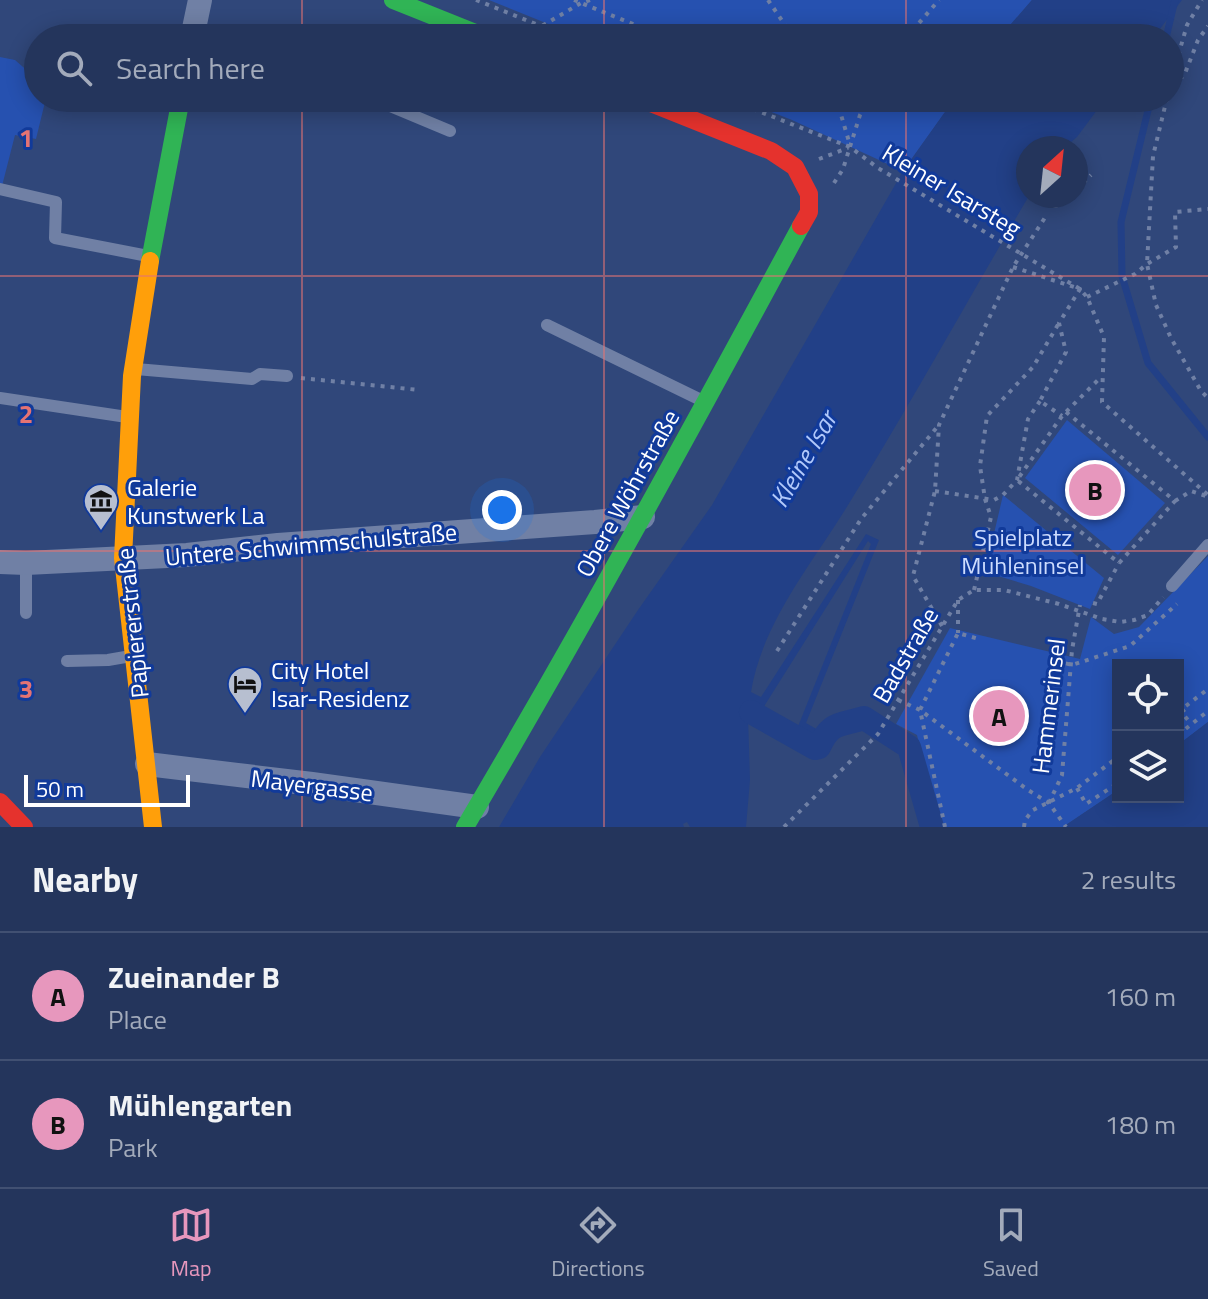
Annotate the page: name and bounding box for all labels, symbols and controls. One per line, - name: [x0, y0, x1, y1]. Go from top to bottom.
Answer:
- search box: [24, 24, 1184, 112]
- text: Search here: [116, 45, 265, 91]
- icon: search: [52, 46, 96, 90]
- text: 1: [19, 118, 33, 157]
- street label: Kleiner Isarsteg: [876, 134, 1028, 246]
- north arrow: [1016, 136, 1088, 208]
- text: 2: [19, 394, 33, 433]
- water label: Kleine Isar: [760, 401, 848, 514]
- street label: Obere Wöhrstraße: [566, 403, 688, 583]
- pin: B: [1069, 460, 1121, 520]
- place label: Galerie Kunstwerk La: [127, 469, 264, 533]
- museum icon: Galerie Kunstwerk La: [82, 482, 120, 532]
- your location: [482, 490, 522, 530]
- street label: Untere Schwimmschulstraße: [164, 513, 458, 575]
- park label: Spielplatz Mühleninsel: [961, 519, 1085, 583]
- street label: Papiererstraße: [106, 546, 158, 700]
- street label: Badstraße: [863, 600, 947, 710]
- street label: Hammerinsel: [1022, 636, 1074, 776]
- place label: City Hotel Isar-Residenz: [271, 652, 410, 716]
- map controls: [1112, 659, 1184, 803]
- button: locate: [1112, 659, 1184, 731]
- hotel icon: City Hotel Isar-Residenz: [226, 665, 264, 715]
- text: 3: [19, 669, 33, 708]
- pin: A: [973, 686, 1025, 746]
- button: layers: [1112, 731, 1184, 803]
- street label: Mayergasse: [249, 760, 375, 810]
- scale bar: [24, 771, 190, 807]
- text: 50 m: [36, 772, 84, 806]
- text: Nearby: [32, 853, 138, 905]
- text: 2 results: [1081, 860, 1176, 899]
- text: Zueinander B: [108, 954, 280, 1000]
- text: A: [50, 977, 66, 1016]
- text: 160 m: [1105, 977, 1176, 1016]
- text: Place: [108, 1000, 167, 1039]
- text: Mühlengarten: [108, 1082, 292, 1128]
- text: B: [50, 1105, 66, 1144]
- text: 180 m: [1105, 1105, 1176, 1144]
- text: Park: [108, 1128, 158, 1167]
- tab: Map: [169, 1203, 213, 1285]
- tab: Directions: [551, 1203, 645, 1285]
- tab: Saved: [983, 1203, 1039, 1285]

